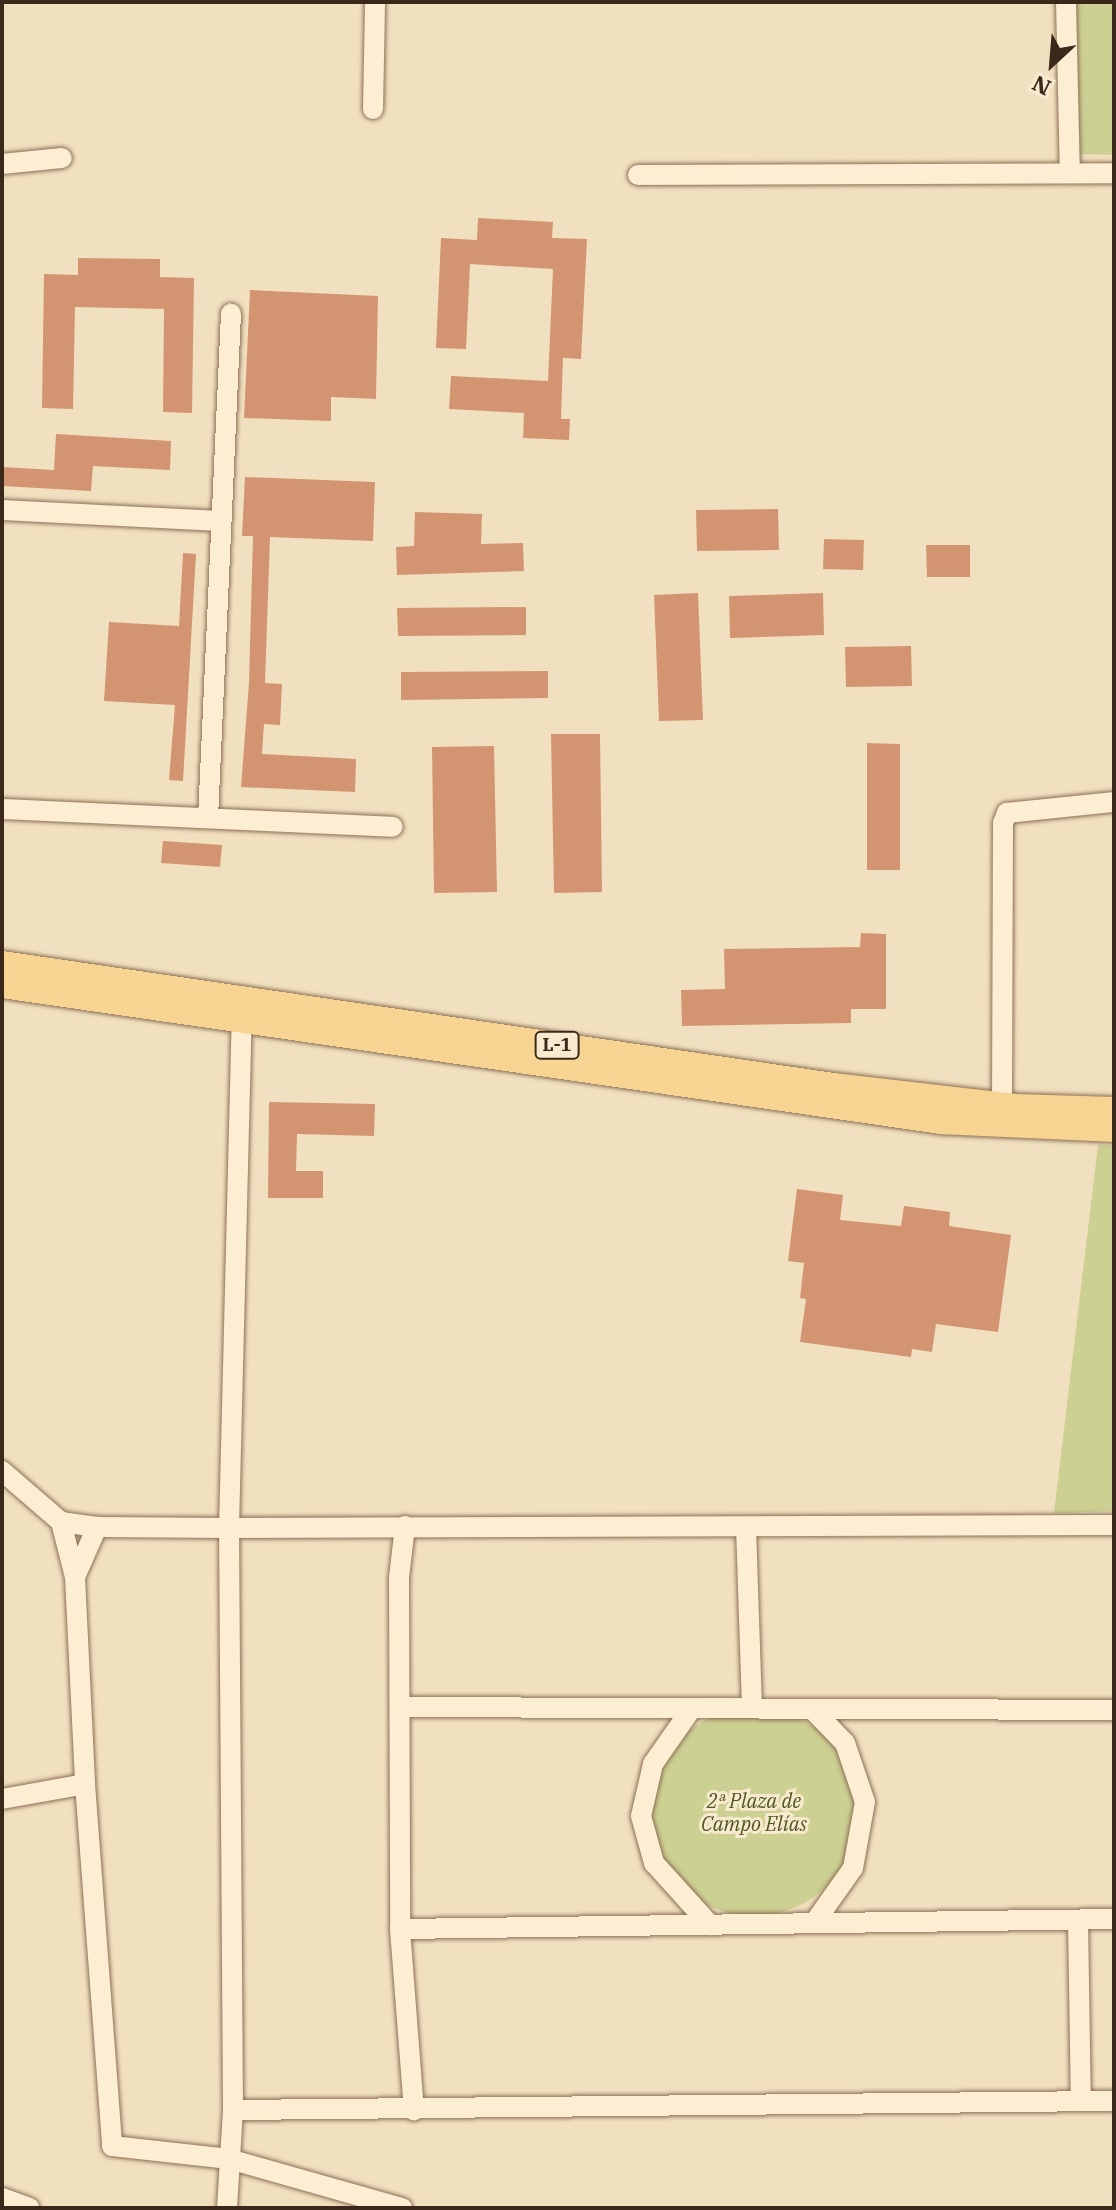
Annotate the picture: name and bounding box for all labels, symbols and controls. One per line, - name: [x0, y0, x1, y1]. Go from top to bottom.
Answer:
- north arrow: [1012, 24, 1092, 104]
- text: N: [1027, 69, 1055, 103]
- road number: L-1: [533, 1031, 581, 1059]
- park label: 2ª Plaza de Campo Elías: [701, 1789, 807, 1836]

